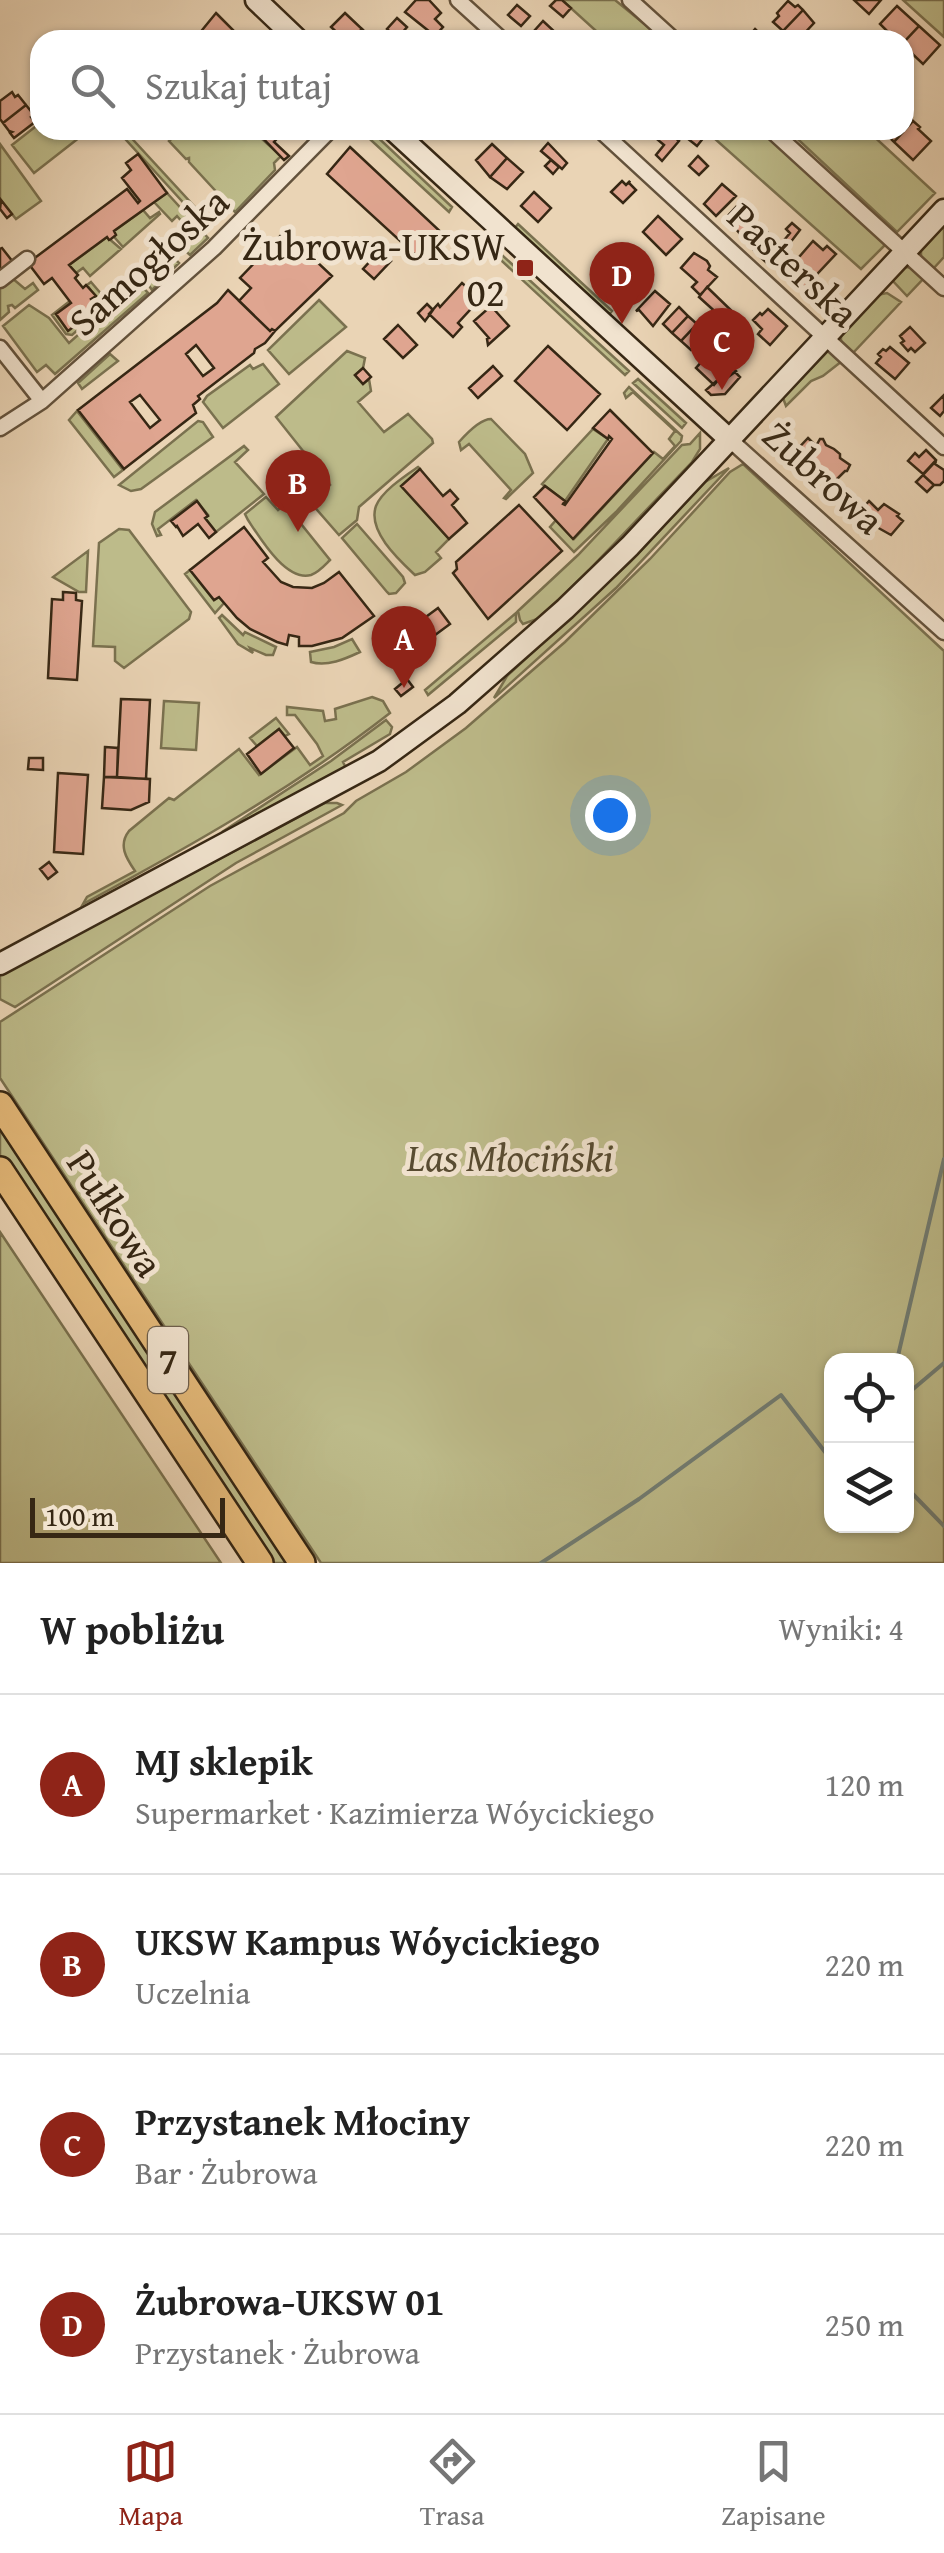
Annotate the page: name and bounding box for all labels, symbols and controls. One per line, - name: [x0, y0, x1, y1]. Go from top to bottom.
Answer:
- search box: [30, 30, 914, 140]
- text: Szukaj tutaj: [145, 57, 332, 113]
- icon: search: [65, 58, 120, 113]
- street label: Samogłoska: [54, 173, 242, 349]
- street label: Pasterska: [715, 188, 873, 340]
- place label: Żubrowa-UKSW 02: [242, 216, 505, 321]
- pin: D: [590, 242, 654, 324]
- marker: Żubrowa-UKSW 02: [514, 257, 536, 279]
- pin: C: [690, 308, 754, 390]
- street label: Żubrowa: [750, 406, 898, 548]
- pin: B: [266, 450, 330, 532]
- pin: A: [372, 606, 436, 688]
- your location: [585, 790, 636, 841]
- park label: Las Młociński: [406, 1127, 613, 1186]
- street label: Pułkowa: [53, 1138, 179, 1288]
- road number: 7: [148, 1327, 188, 1393]
- map controls: [824, 1353, 914, 1533]
- button: locate: [824, 1353, 914, 1443]
- button: layers: [824, 1443, 914, 1533]
- scale bar: [30, 1493, 225, 1538]
- text: 100 m: [45, 1495, 114, 1536]
- text: W pobliżu: [40, 1598, 224, 1659]
- text: Wyniki: 4: [778, 1605, 904, 1652]
- text: MJ sklepik: [135, 1733, 313, 1789]
- text: A: [62, 1761, 83, 1808]
- text: 120 m: [825, 1761, 904, 1808]
- text: Supermarket · Kazimierza Wóycickiego: [135, 1789, 655, 1836]
- text: UKSW Kampus Wóycickiego: [135, 1913, 600, 1969]
- text: B: [63, 1941, 82, 1988]
- text: 220 m: [825, 1941, 904, 1988]
- text: Uczelnia: [135, 1969, 250, 2016]
- text: Przystanek Młociny: [135, 2093, 470, 2149]
- text: C: [63, 2121, 82, 2168]
- text: 220 m: [825, 2121, 904, 2168]
- text: Bar · Żubrowa: [135, 2149, 318, 2196]
- text: Żubrowa-UKSW 01: [135, 2273, 445, 2329]
- text: D: [62, 2301, 83, 2348]
- text: 250 m: [825, 2301, 904, 2348]
- text: Przystanek · Żubrowa: [135, 2329, 420, 2376]
- tab: Mapa: [118, 2434, 183, 2535]
- tab: Trasa: [420, 2434, 484, 2535]
- tab: Zapisane: [721, 2434, 826, 2535]

